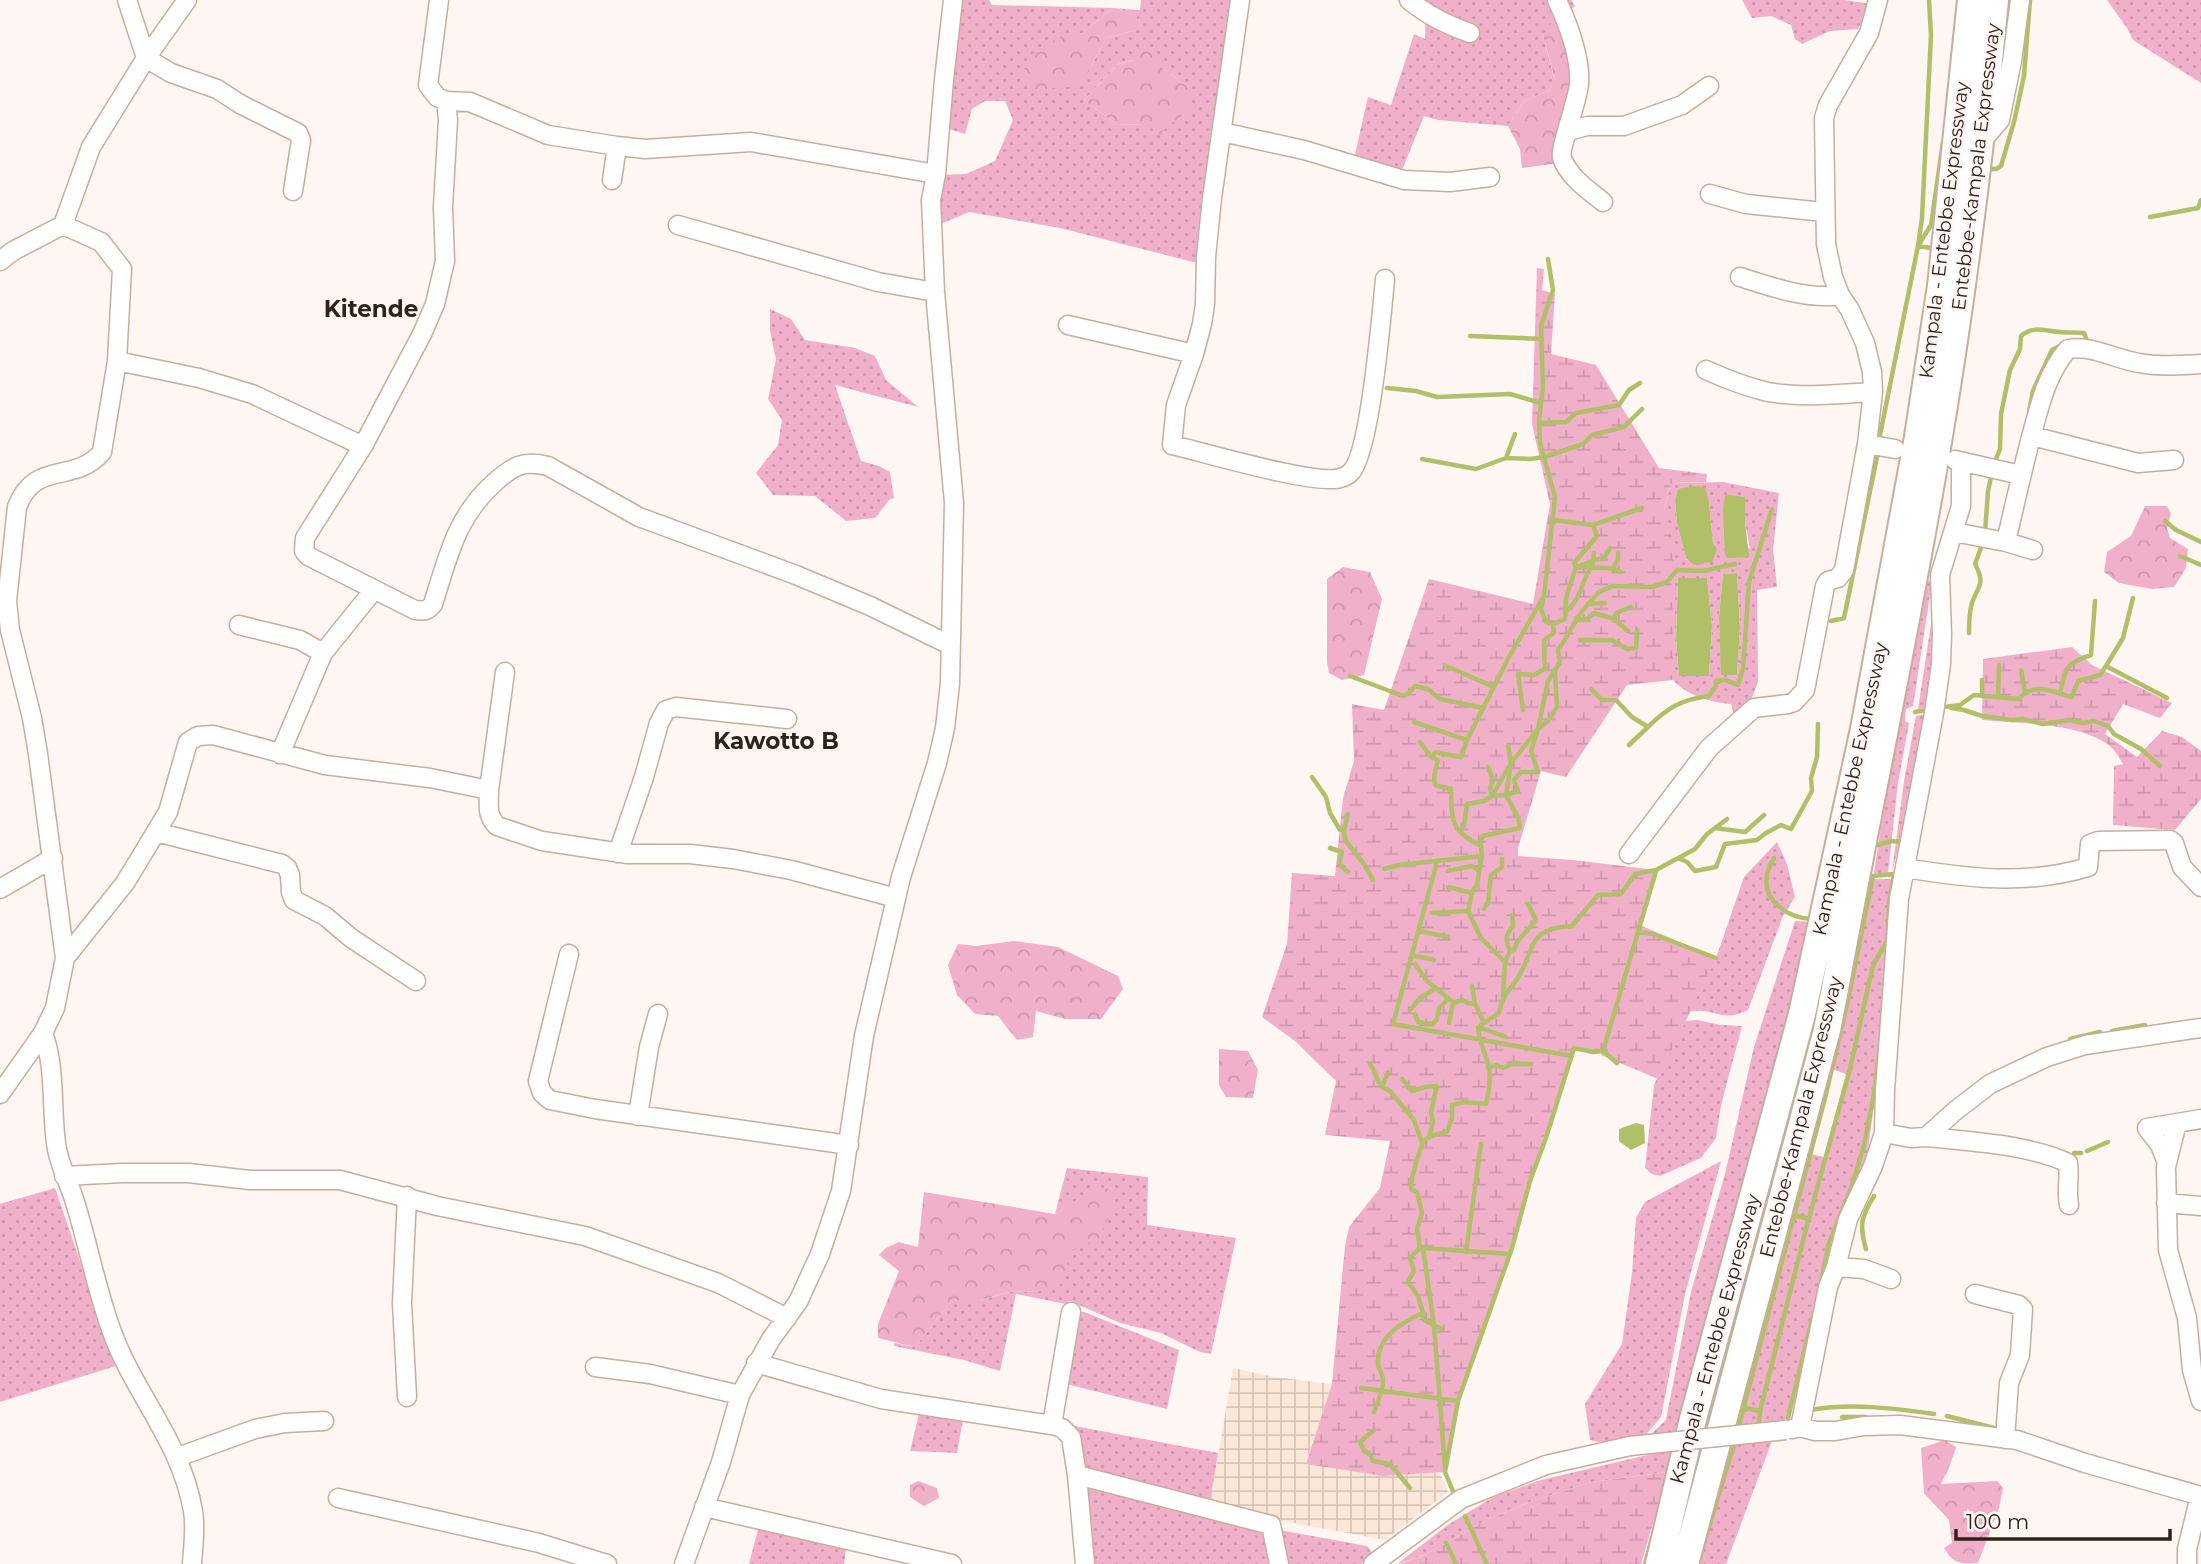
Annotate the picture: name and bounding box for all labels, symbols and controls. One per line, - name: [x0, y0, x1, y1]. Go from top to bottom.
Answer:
- street label: Entebbe-Kampala Expressway: [1947, 21, 2005, 312]
- street label: Kampala - Entebbe Expressway: [1914, 80, 1974, 380]
- district label: Kitende: [324, 295, 418, 323]
- street label: Kampala - Entebbe Expressway: [1808, 640, 1892, 938]
- district label: Kawotto B: [713, 727, 839, 755]
- street label: Entebbe-Kampala Expressway: [1755, 973, 1847, 1260]
- street label: Kampala - Entebbe Expressway: [1665, 1191, 1765, 1486]
- scale bar: [1956, 1498, 2170, 1542]
- text: 100 m: [1966, 1509, 2029, 1534]

